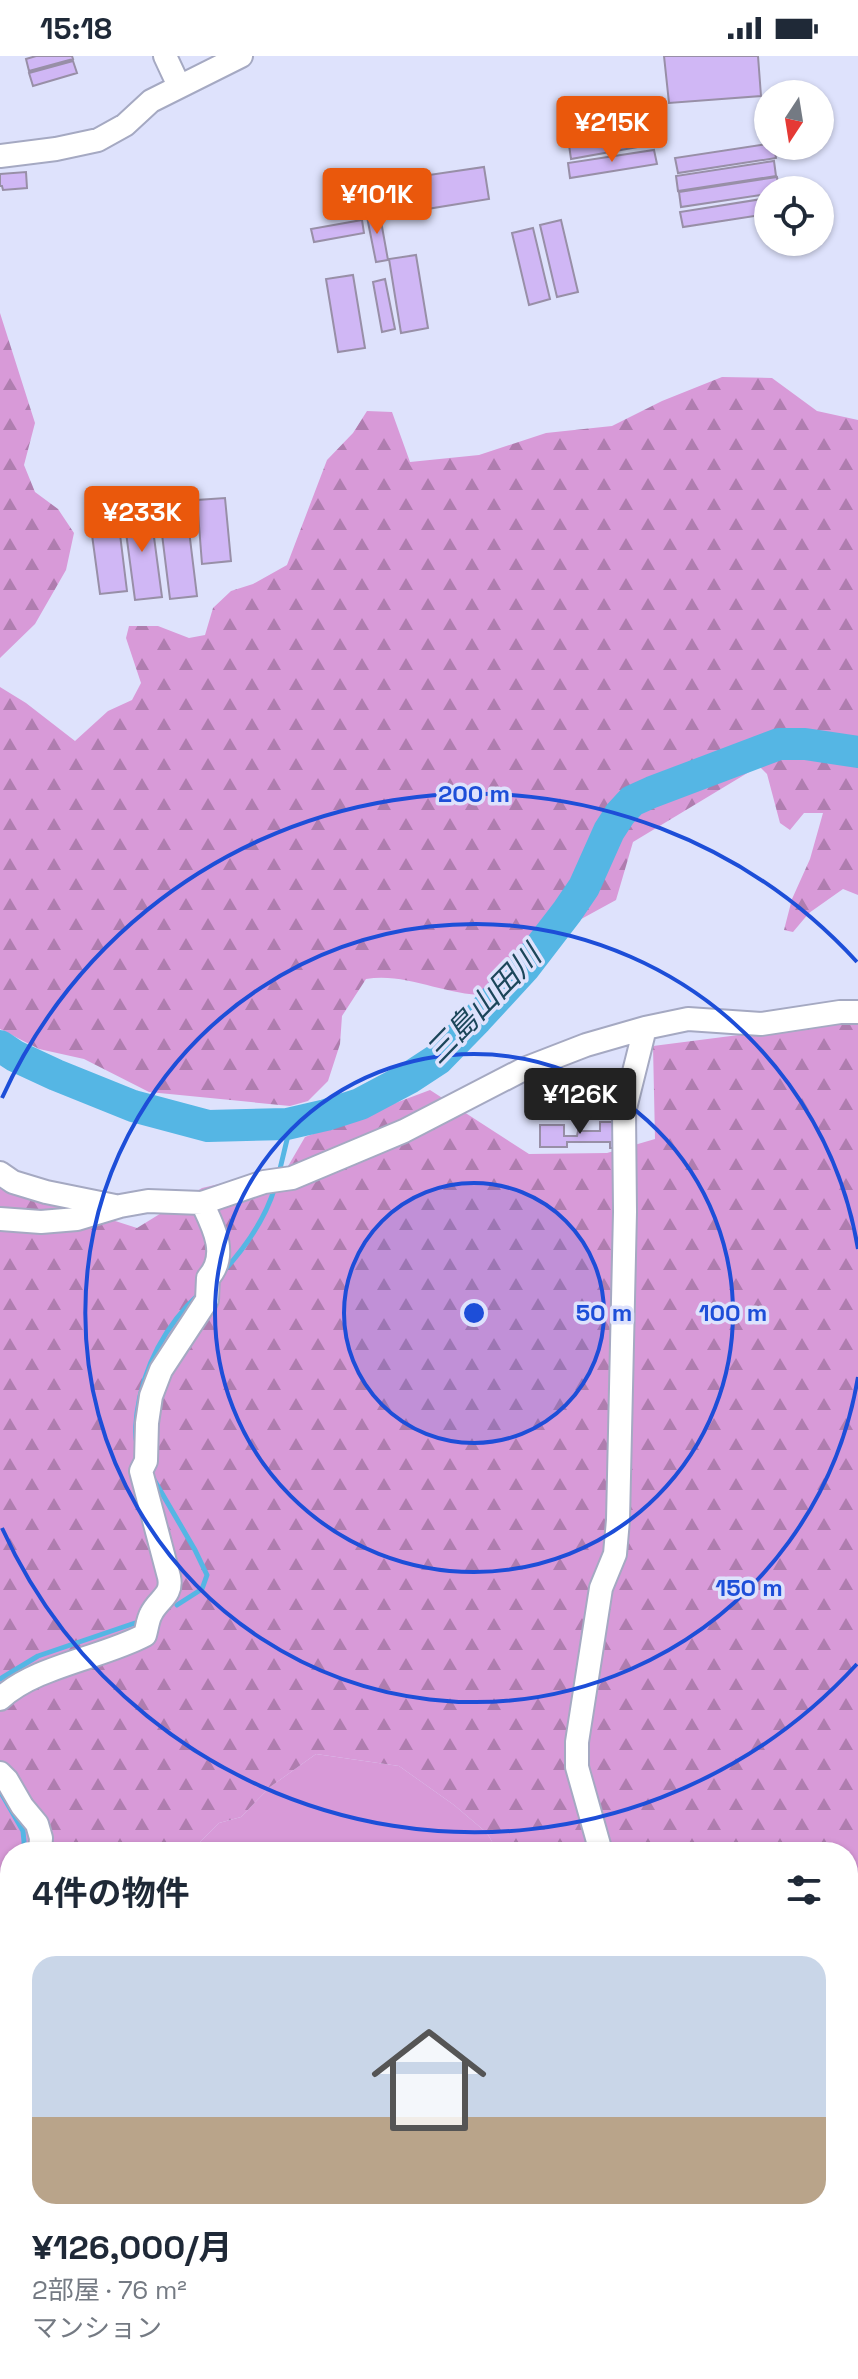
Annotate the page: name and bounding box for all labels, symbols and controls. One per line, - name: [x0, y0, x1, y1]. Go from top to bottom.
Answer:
- text: 15:18: [40, 9, 112, 48]
- north arrow: [754, 80, 834, 160]
- map controls: [754, 80, 834, 256]
- pin: ¥215K: [556, 96, 668, 164]
- text: ¥215K: [574, 105, 650, 139]
- pin: ¥101K: [321, 168, 433, 236]
- button: locate: [754, 176, 834, 256]
- text: ¥101K: [341, 177, 413, 211]
- pin: ¥233K: [86, 486, 198, 554]
- text: ¥233K: [102, 495, 182, 529]
- text: 200 m: [438, 778, 510, 809]
- water label: 三島山田川: [417, 934, 551, 1071]
- pin: ¥126K: [524, 1068, 636, 1136]
- text: ¥126K: [542, 1077, 618, 1111]
- text: 50 m: [576, 1297, 632, 1328]
- text: 100 m: [699, 1297, 767, 1328]
- centre of rings: [460, 1299, 488, 1327]
- text: 150 m: [715, 1572, 783, 1603]
- icon: filters: [782, 1868, 826, 1912]
- text: 4件の物件: [32, 1872, 190, 1915]
- icon: home: [357, 2008, 501, 2152]
- text: ¥126,000/月: [32, 2226, 232, 2269]
- text: 2部屋 · 76 m²: [32, 2273, 187, 2307]
- text: マンション: [32, 2311, 162, 2345]

